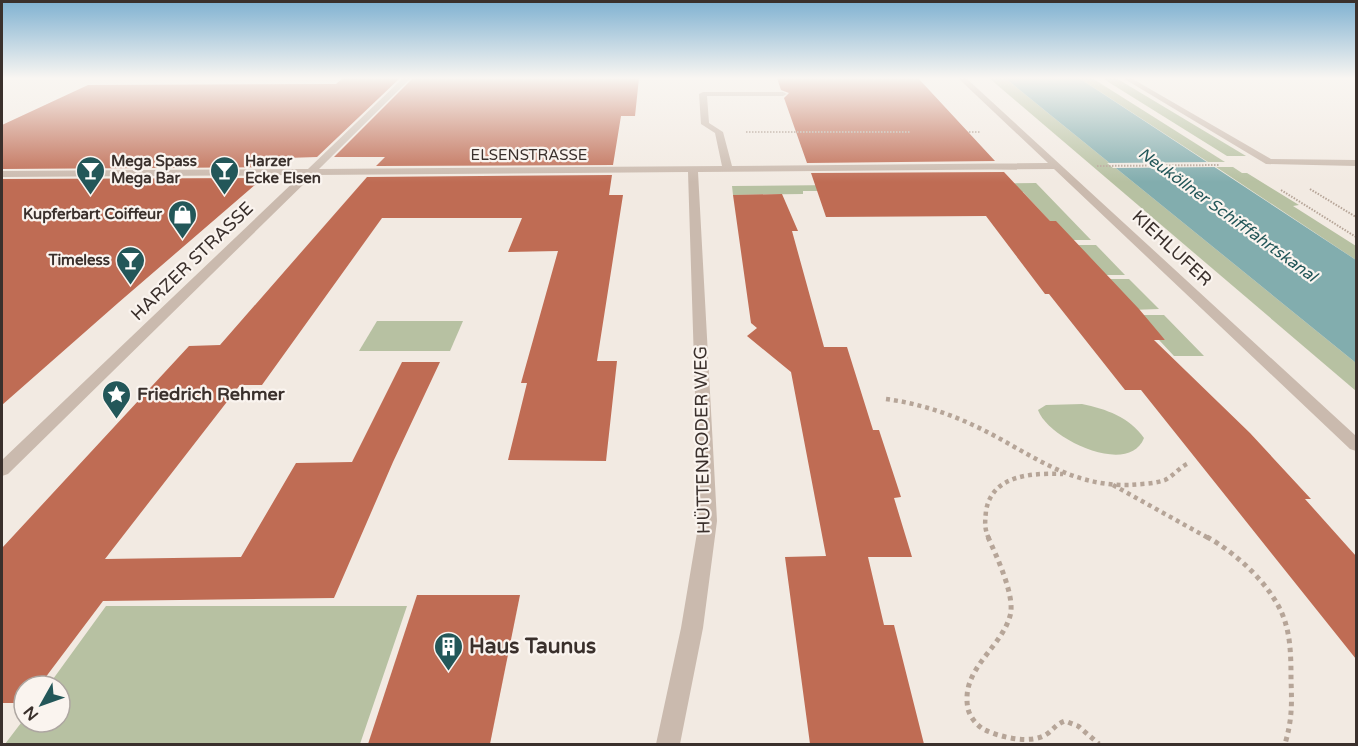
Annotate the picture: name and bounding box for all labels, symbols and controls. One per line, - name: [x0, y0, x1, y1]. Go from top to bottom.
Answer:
- water label: Neuköllner Schifffahrtskanal: [1134, 143, 1322, 288]
- street label: ELSENSTRASSE: [471, 146, 587, 164]
- place label: Mega Spass Mega Bar: [111, 152, 197, 188]
- place label: Harzer Ecke Elsen: [245, 152, 321, 187]
- bar icon: Mega Spass Mega Bar: [74, 154, 106, 196]
- bar icon: Harzer Ecke Elsen: [208, 154, 240, 196]
- street label: HARZER STRASSE: [126, 197, 258, 325]
- shop icon: Kupferbart Coiffeur: [167, 198, 199, 240]
- place label: Kupferbart Coiffeur: [23, 205, 162, 224]
- street label: KIEHLUFER: [1128, 205, 1216, 291]
- bar icon: Timeless: [115, 244, 147, 286]
- place label: Timeless: [47, 251, 110, 269]
- street label: HÜTTENRODER WEG: [689, 346, 715, 534]
- place icon: Friedrich Rehmer: [100, 378, 132, 420]
- place label: Friedrich Rehmer: [137, 383, 286, 405]
- building icon: Haus Taunus: [432, 630, 464, 672]
- place label: Haus Taunus: [469, 634, 596, 659]
- north arrow: [12, 674, 72, 734]
- text: N: [19, 702, 43, 724]

